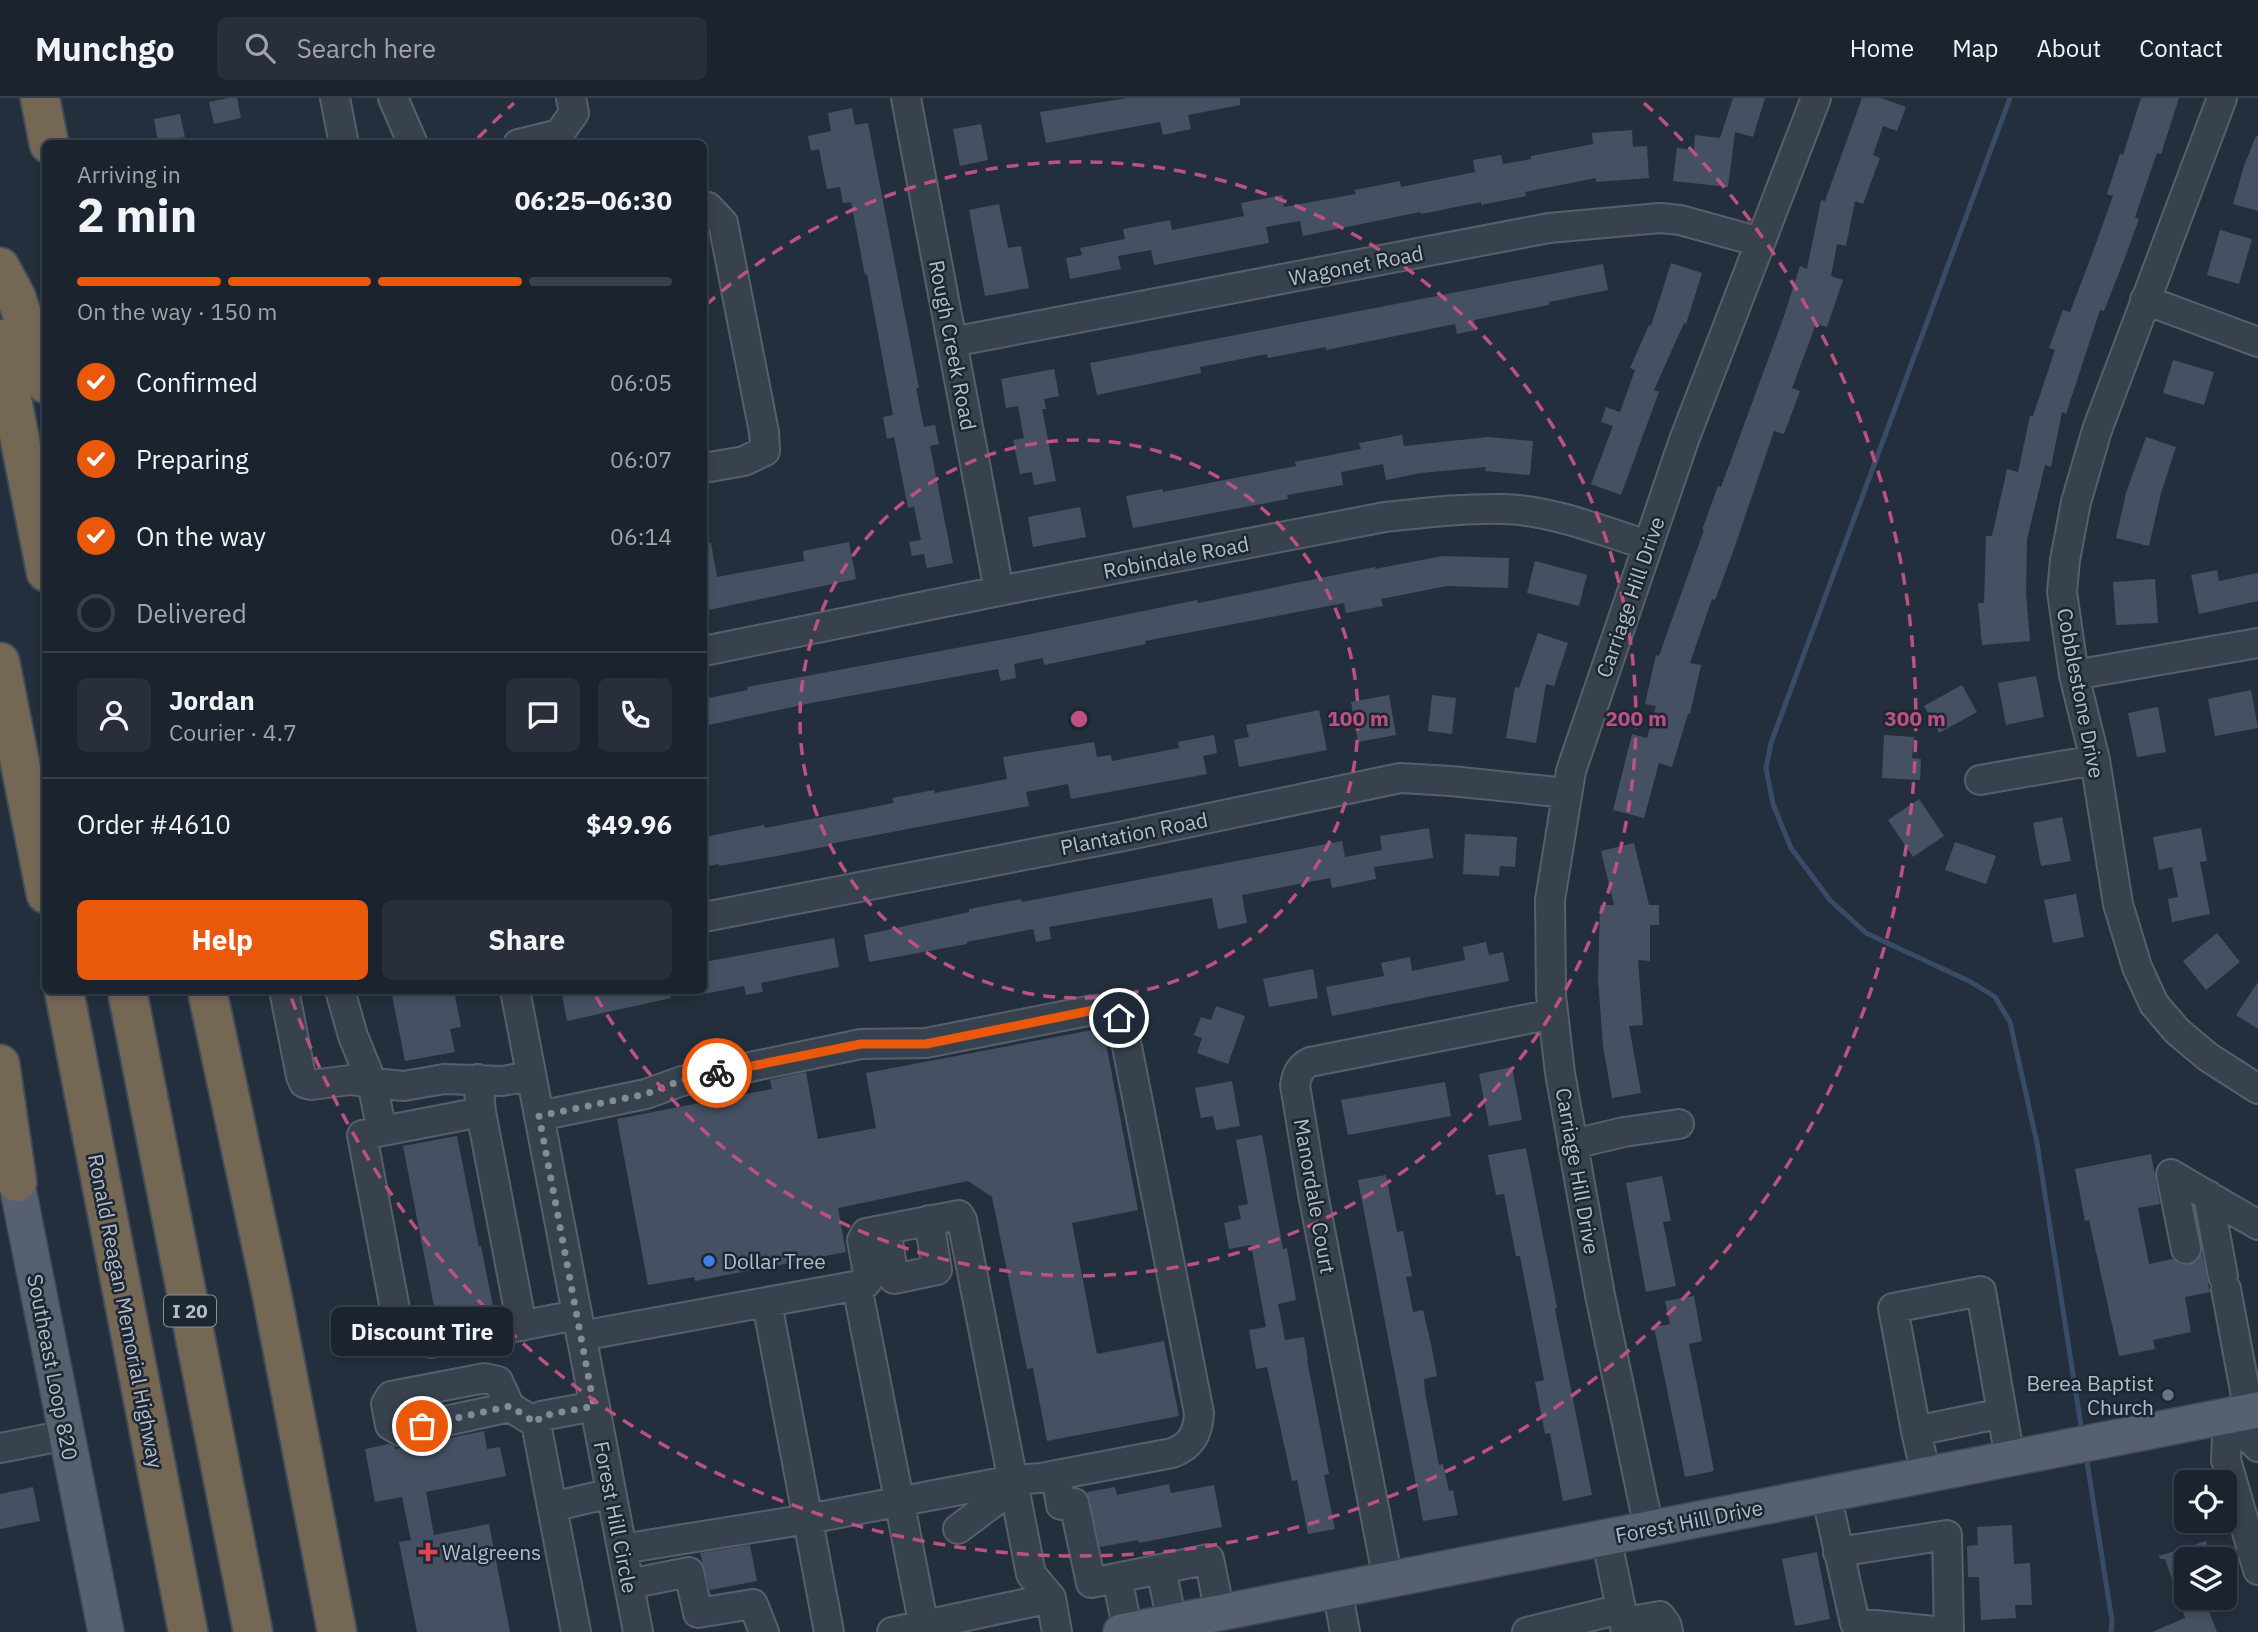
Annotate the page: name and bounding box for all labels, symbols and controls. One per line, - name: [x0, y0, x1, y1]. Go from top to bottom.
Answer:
- search box: [217, 17, 707, 80]
- text: Munchgo: [35, 27, 175, 70]
- icon: search: [241, 29, 279, 67]
- text: Search here: [297, 31, 436, 65]
- text: Home: [1850, 32, 1914, 64]
- text: Map: [1952, 32, 1998, 64]
- text: About: [2036, 32, 2101, 64]
- text: Contact: [2139, 32, 2223, 64]
- text: Arriving in: [77, 159, 181, 189]
- text: 06:25–06:30: [515, 183, 672, 217]
- text: 2 min: [77, 185, 197, 245]
- street label: Wagonet Road: [1286, 238, 1426, 292]
- street label: Rough Creek Road: [923, 258, 983, 432]
- text: On the way · 150 m: [77, 296, 277, 326]
- icon: check: [77, 363, 115, 401]
- text: Confirmed: [136, 365, 258, 399]
- text: 06:05: [610, 367, 672, 397]
- icon: check: [77, 440, 115, 478]
- text: Preparing: [136, 442, 249, 476]
- text: 06:07: [610, 444, 672, 474]
- street label: Carriage Hill Drive: [1589, 513, 1671, 681]
- icon: check: [77, 517, 115, 555]
- text: On the way: [136, 519, 266, 553]
- text: 06:14: [610, 521, 672, 551]
- street label: Robindale Road: [1101, 529, 1251, 585]
- text: Delivered: [136, 596, 247, 630]
- street label: Cobblestone Drive: [2051, 606, 2111, 780]
- button: person: [77, 678, 151, 752]
- button: chat: [506, 678, 580, 752]
- button: phone: [598, 678, 672, 752]
- text: Jordan: [169, 683, 255, 717]
- text: 100 m: [1327, 704, 1389, 732]
- text: 200 m: [1605, 704, 1667, 732]
- text: 300 m: [1884, 704, 1946, 732]
- centre of rings: [1067, 707, 1091, 731]
- text: Courier · 4.7: [169, 717, 297, 747]
- street label: Plantation Road: [1058, 805, 1210, 861]
- text: Order #4610: [77, 807, 231, 841]
- text: $49.96: [586, 807, 672, 841]
- button: Help: [77, 900, 368, 980]
- button: Share: [382, 900, 672, 980]
- pin: [1089, 988, 1149, 1048]
- icon: home: [1100, 999, 1138, 1037]
- courier: [682, 1038, 752, 1108]
- icon: bike: [698, 1054, 736, 1092]
- street label: Carriage Hill Drive: [1550, 1085, 1606, 1257]
- street label: Manordale Court: [1288, 1116, 1342, 1276]
- street label: Ronald Reagan Memorial Highway: [82, 1151, 170, 1471]
- place label: Dollar Tree: [723, 1247, 826, 1275]
- marker: Dollar Tree: [701, 1253, 717, 1269]
- street label: Southeast Loop 820: [21, 1272, 85, 1462]
- road number: I 20: [164, 1296, 216, 1326]
- callout: Discount Tire: [331, 1307, 513, 1356]
- text: Discount Tire: [351, 1316, 493, 1346]
- place label: Berea Baptist Church: [2026, 1369, 2154, 1421]
- marker: Berea Baptist Church: [2160, 1387, 2176, 1403]
- pin: [392, 1396, 452, 1456]
- icon: bag: [403, 1407, 441, 1445]
- street label: Forest Hill Circle: [588, 1438, 644, 1596]
- map controls: [2174, 1470, 2237, 1610]
- button: locate: [2174, 1470, 2237, 1533]
- street label: Forest Hill Drive: [1613, 1493, 1765, 1549]
- place label: Walgreens: [442, 1538, 541, 1566]
- marker: Walgreens: [420, 1544, 436, 1560]
- button: layers: [2174, 1547, 2237, 1610]

